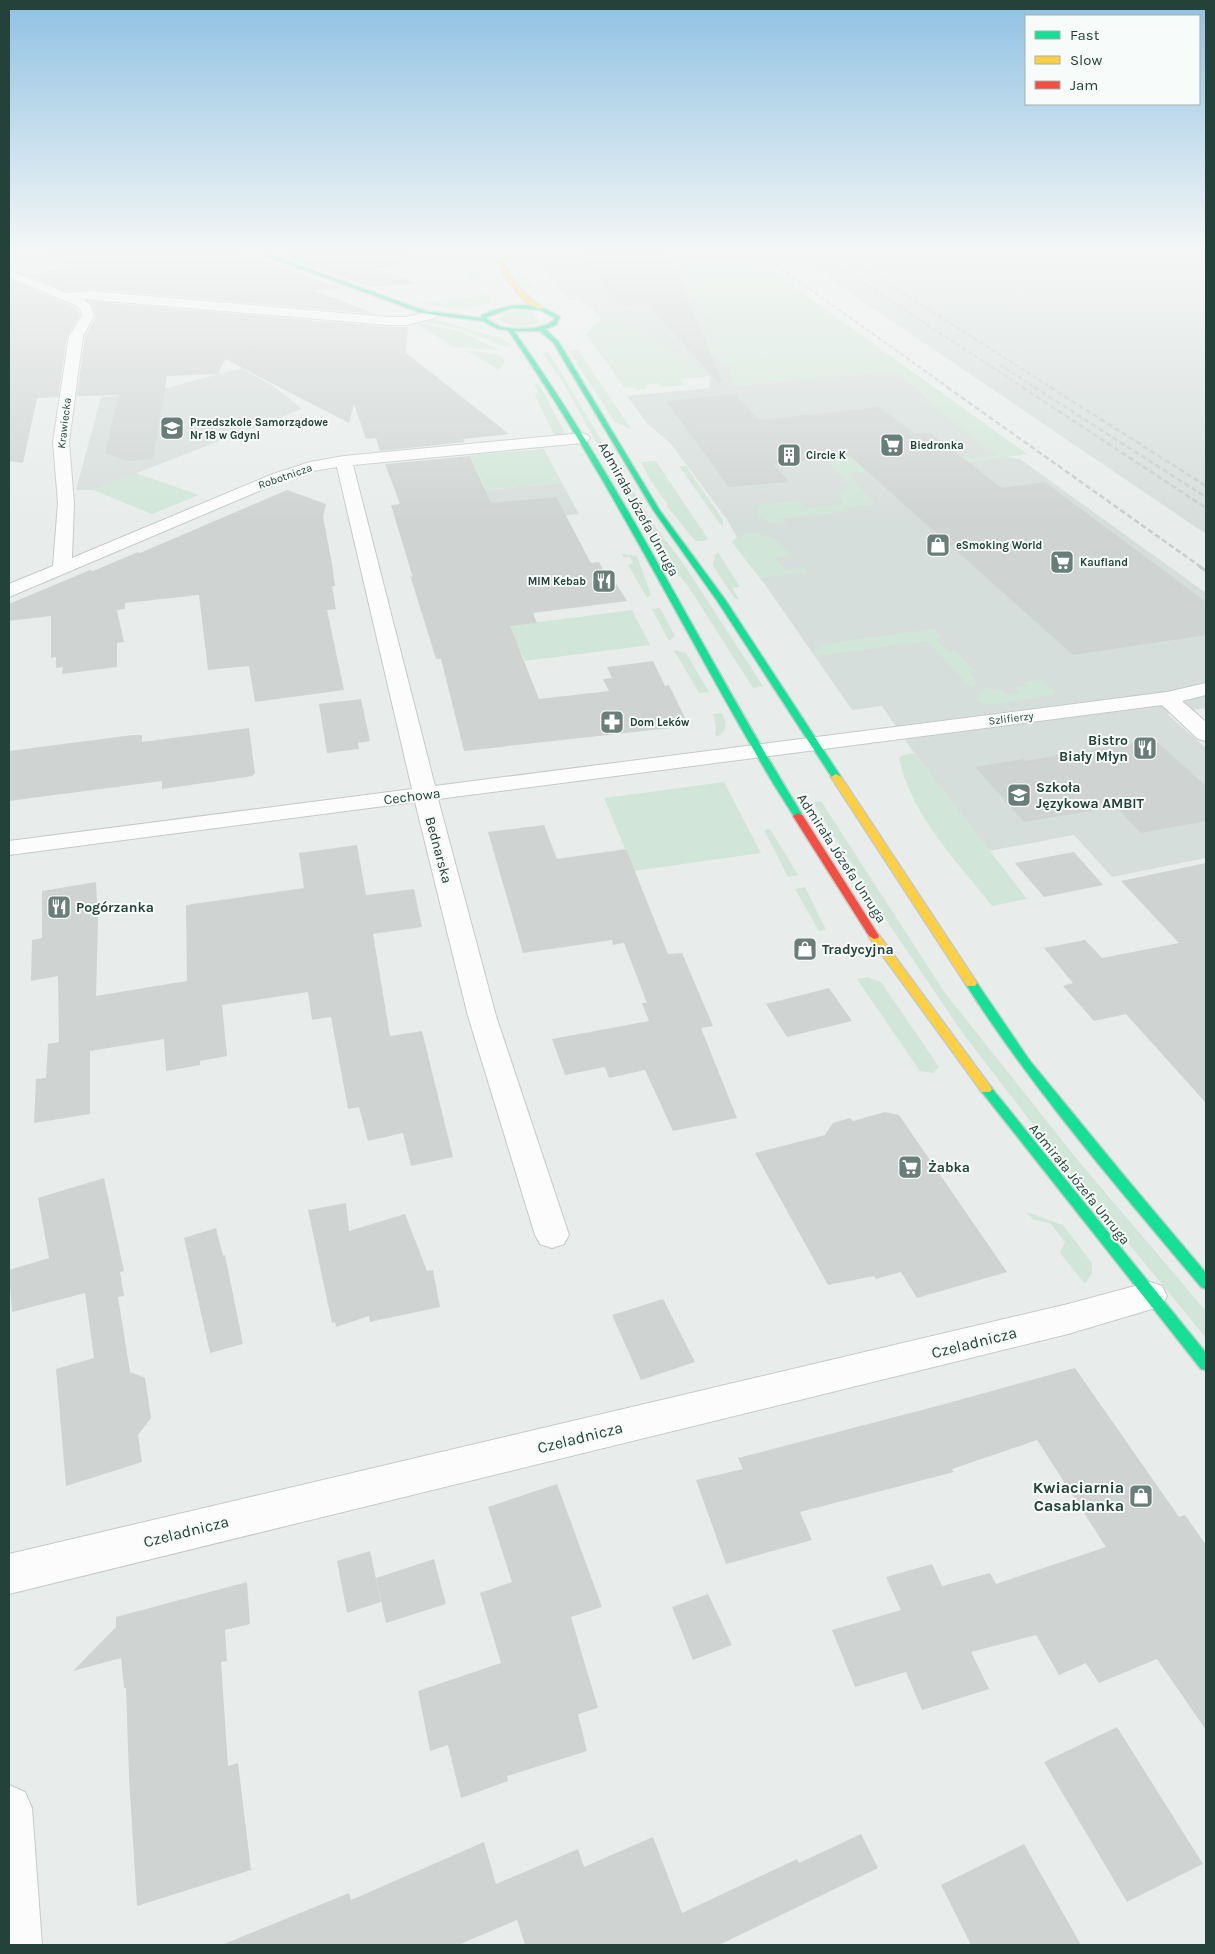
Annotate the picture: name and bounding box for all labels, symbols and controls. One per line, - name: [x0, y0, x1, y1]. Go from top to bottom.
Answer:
- legend: [1025, 15, 1200, 105]
- text: Fast: [1070, 26, 1100, 44]
- text: Slow: [1070, 51, 1102, 69]
- text: Jam: [1070, 76, 1098, 94]
- street label: Krawiecka: [55, 397, 74, 449]
- school or university icon: Przedszkole Samorządowe Nr 18 w Gdyni: [159, 415, 185, 441]
- place label: Przedszkole Samorządowe Nr 18 w Gdyni: [190, 416, 328, 442]
- supermarket icon: Biedronka: [879, 432, 905, 458]
- street label: Admirała Józefa Unruga: [595, 439, 683, 579]
- place label: Biedronka: [910, 439, 964, 452]
- building icon: Circle K: [776, 442, 802, 468]
- place label: Circle K: [806, 449, 847, 462]
- street label: Robotnicza: [256, 461, 314, 492]
- shop icon: eSmoking World: [925, 532, 951, 558]
- place label: eSmoking World: [956, 539, 1042, 552]
- supermarket icon: Kaufland: [1049, 549, 1075, 575]
- place label: Kaufland: [1080, 556, 1128, 569]
- restaurant icon: MIM Kebab: [591, 568, 617, 594]
- place label: MIM Kebab: [528, 575, 586, 588]
- pharmacy icon: Dom Leków: [599, 709, 625, 735]
- street label: Szlifierzy: [988, 709, 1034, 728]
- place label: Dom Leków: [630, 716, 690, 729]
- place label: Bistro Biały Młyn: [1059, 732, 1128, 765]
- restaurant icon: Bistro Biały Młyn: [1132, 735, 1158, 761]
- place label: Szkoła Językowa AMBIT: [1036, 779, 1144, 812]
- school or university icon: Szkoła Językowa AMBIT: [1006, 782, 1032, 808]
- street label: Cechowa: [383, 785, 441, 808]
- street label: Admirała Józefa Unruga: [793, 790, 890, 926]
- street label: Bednarska: [421, 815, 456, 885]
- restaurant icon: Pogórzanka: [46, 894, 72, 920]
- place label: Pogórzanka: [76, 899, 154, 916]
- shop icon: Tradycyjna: [792, 936, 818, 962]
- place label: Tradycyjna: [822, 941, 894, 958]
- street label: Admirała Józefa Unruga: [1025, 1120, 1134, 1248]
- supermarket icon: Żabka: [897, 1154, 923, 1180]
- place label: Żabka: [928, 1159, 970, 1176]
- street label: Czeladnicza: [929, 1323, 1019, 1362]
- street label: Czeladnicza: [535, 1418, 625, 1457]
- place label: Kwiaciarnia Casablanka: [1033, 1478, 1124, 1515]
- shop icon: Kwiaciarnia Casablanka: [1128, 1483, 1154, 1509]
- street label: Czeladnicza: [141, 1512, 231, 1551]

